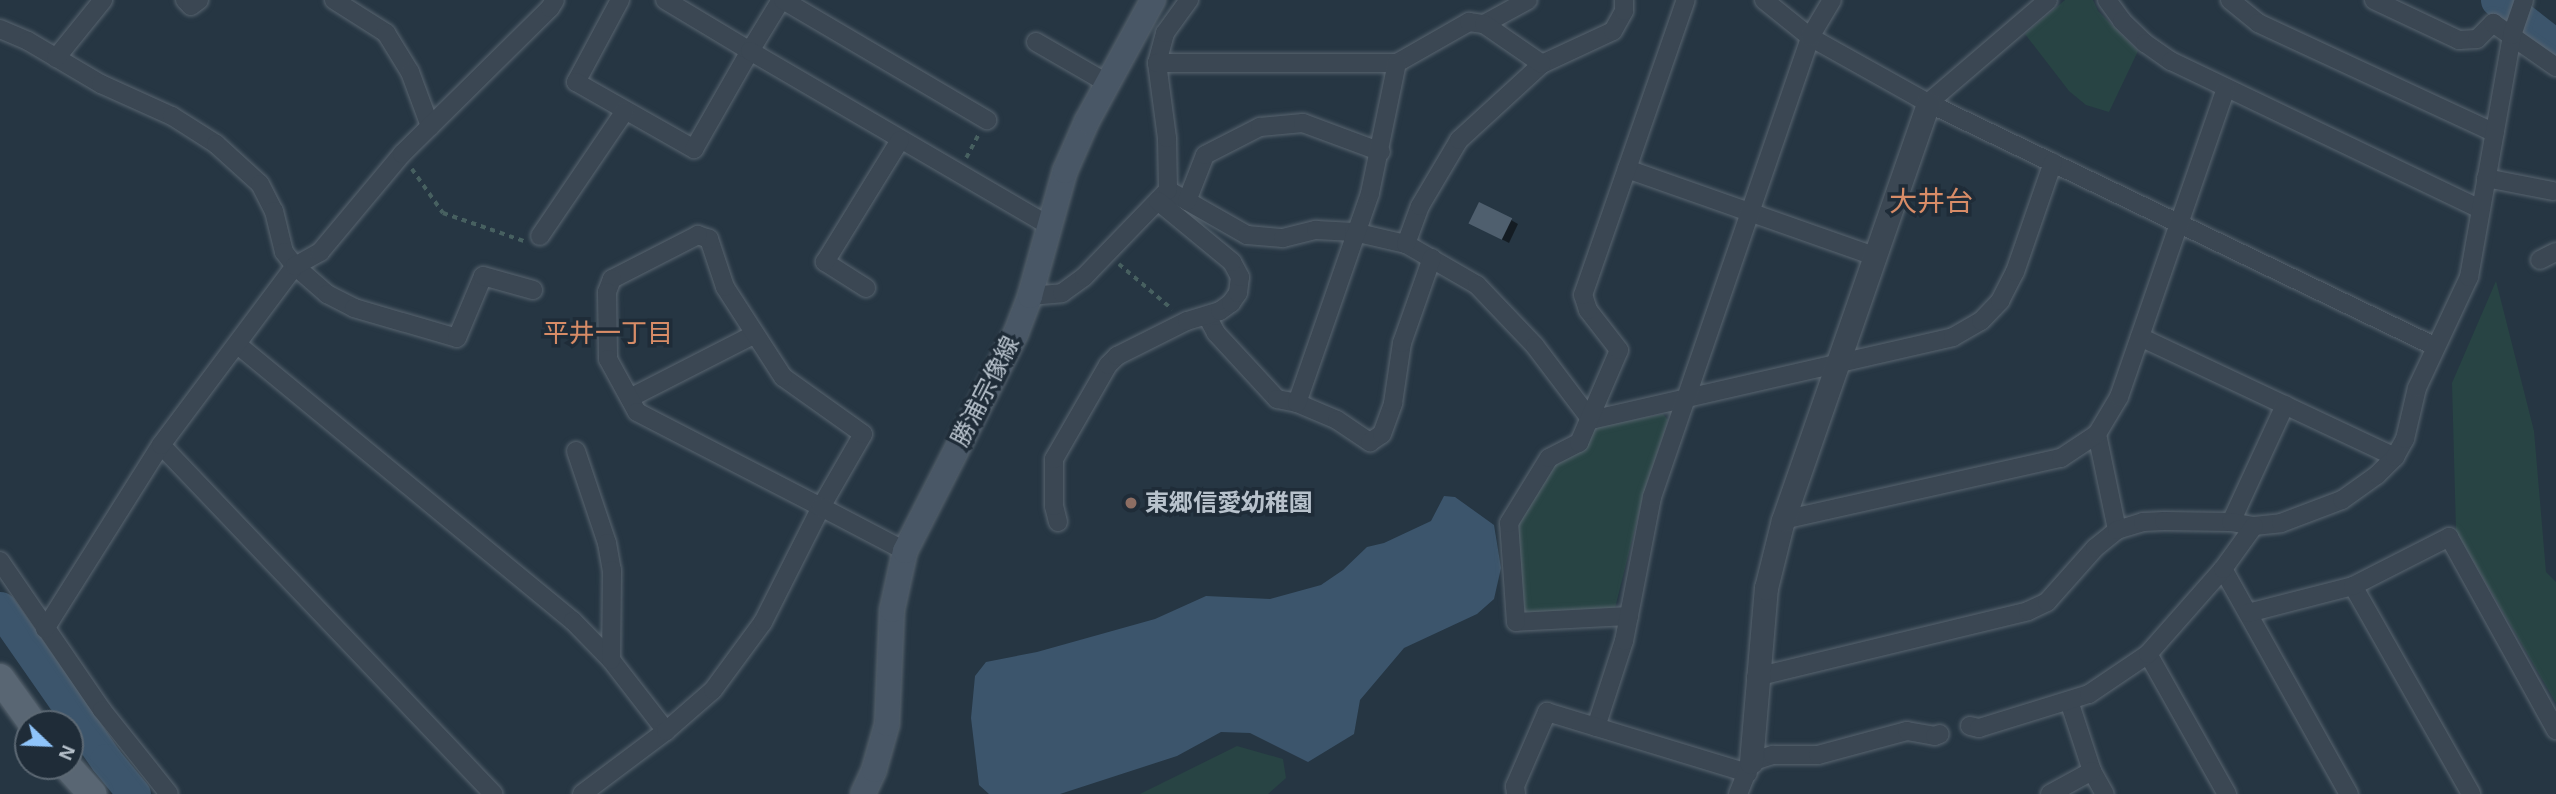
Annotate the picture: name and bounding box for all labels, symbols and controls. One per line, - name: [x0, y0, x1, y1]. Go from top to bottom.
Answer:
- district label: 大井台: [1889, 185, 1973, 219]
- district label: 平井一丁目: [543, 318, 673, 350]
- street label: 勝浦宗像線: [945, 331, 1025, 451]
- place label: 東郷信愛幼稚園: [1145, 489, 1313, 517]
- marker: 東郷信愛幼稚園: [1123, 495, 1139, 511]
- north arrow: [14, 710, 84, 780]
- text: N: [55, 742, 79, 763]

